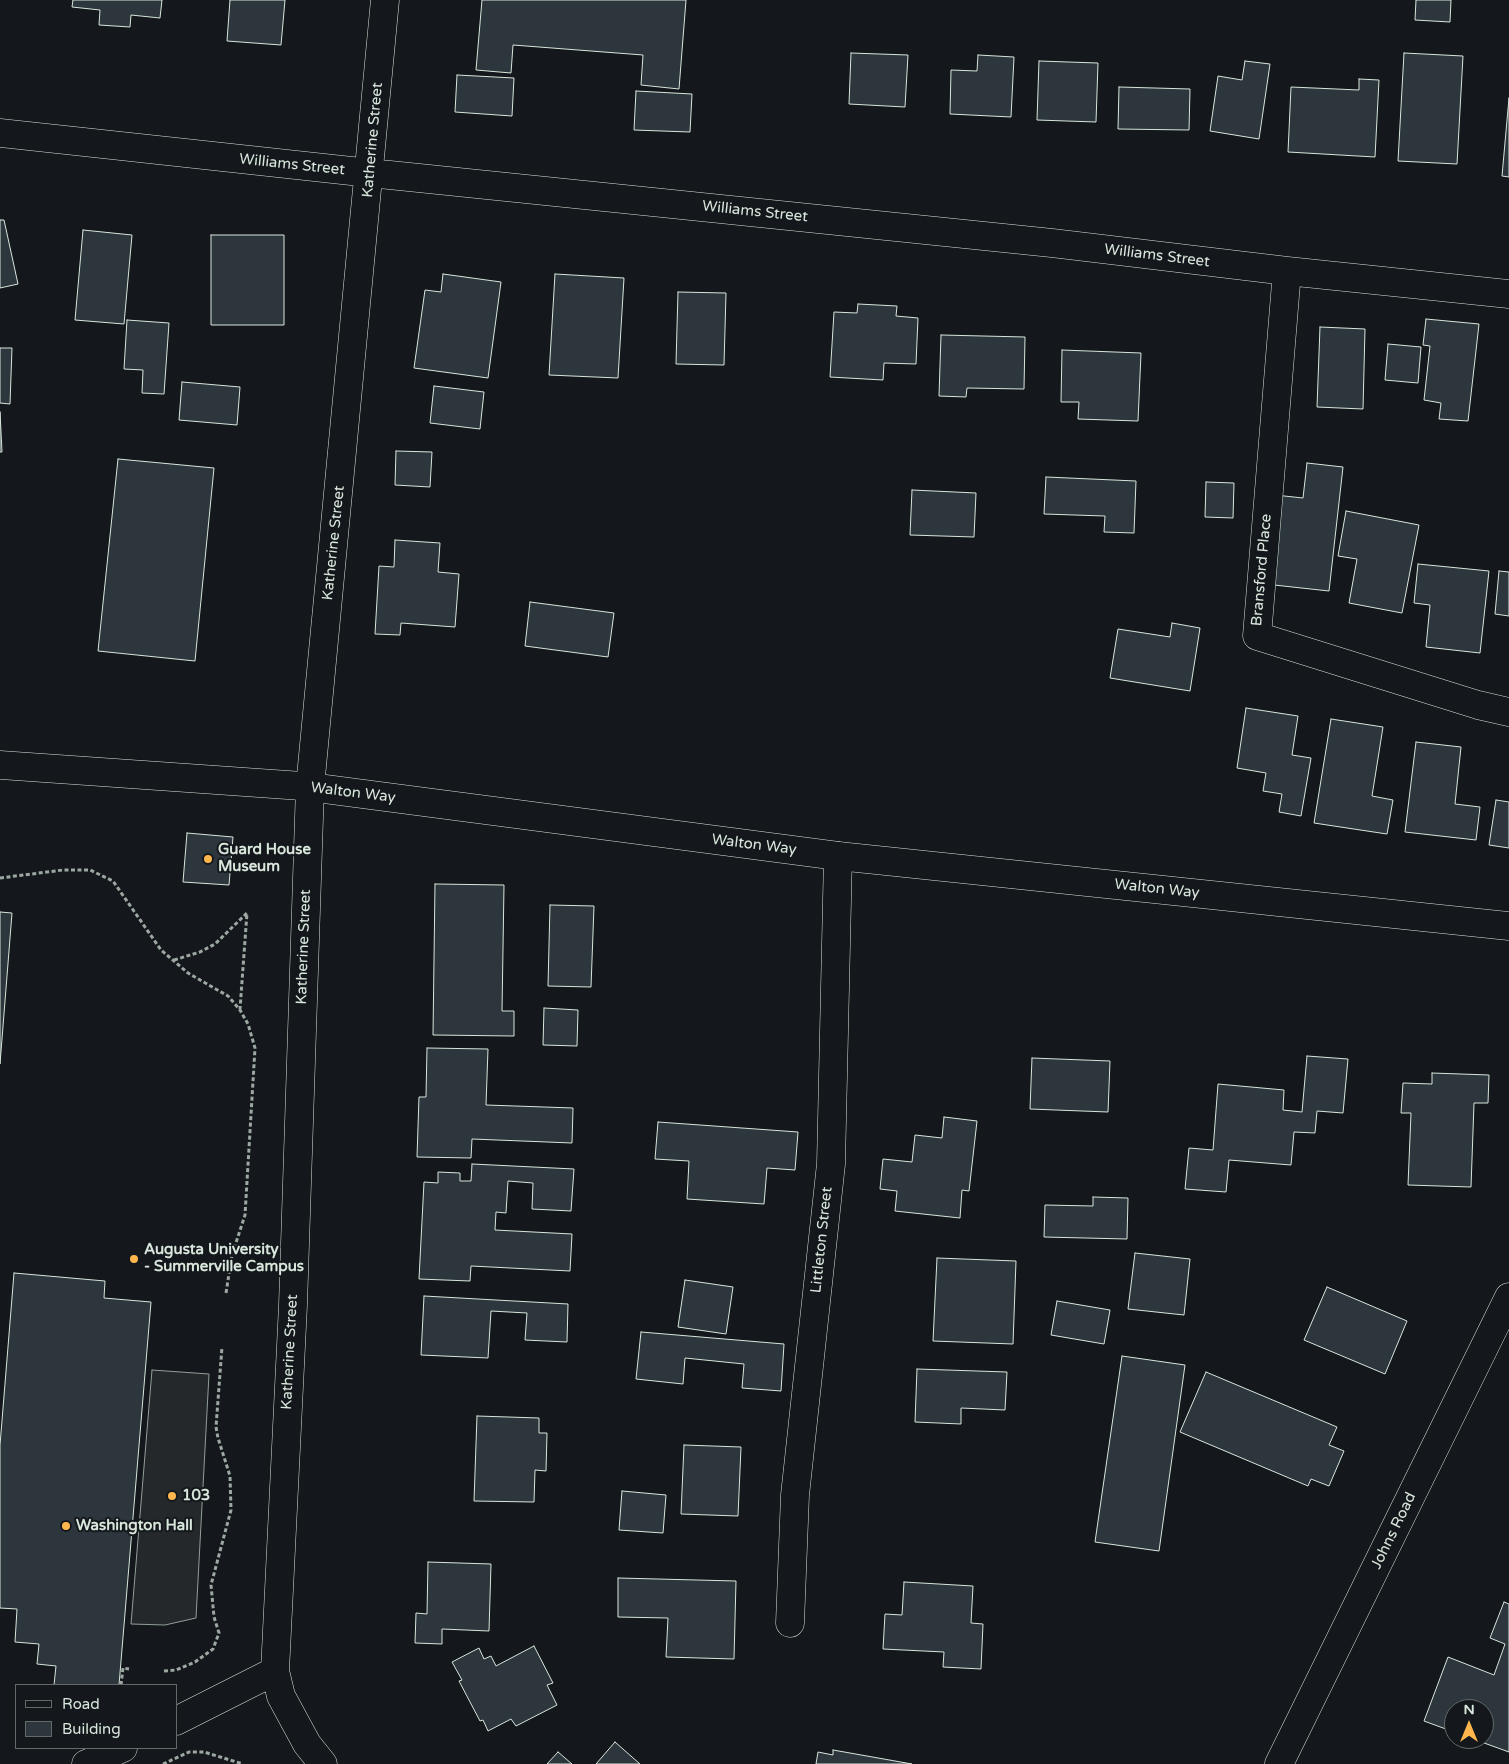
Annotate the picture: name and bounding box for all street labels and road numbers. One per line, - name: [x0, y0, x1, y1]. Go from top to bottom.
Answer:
- street label: Katherine Street: [359, 82, 387, 198]
- street label: Williams Street: [238, 151, 346, 179]
- street label: Williams Street: [701, 198, 809, 226]
- street label: Williams Street: [1103, 241, 1211, 271]
- street label: Katherine Street: [319, 485, 349, 601]
- street label: Bransford Place: [1248, 513, 1276, 627]
- street label: Walton Way: [310, 779, 396, 807]
- street label: Walton Way: [711, 831, 797, 859]
- street label: Walton Way: [1114, 876, 1200, 902]
- street label: Katherine Street: [293, 889, 315, 1005]
- street label: Littleton Street: [807, 1186, 837, 1294]
- street label: Katherine Street: [278, 1294, 302, 1410]
- street label: Johns Road: [1368, 1490, 1420, 1572]

